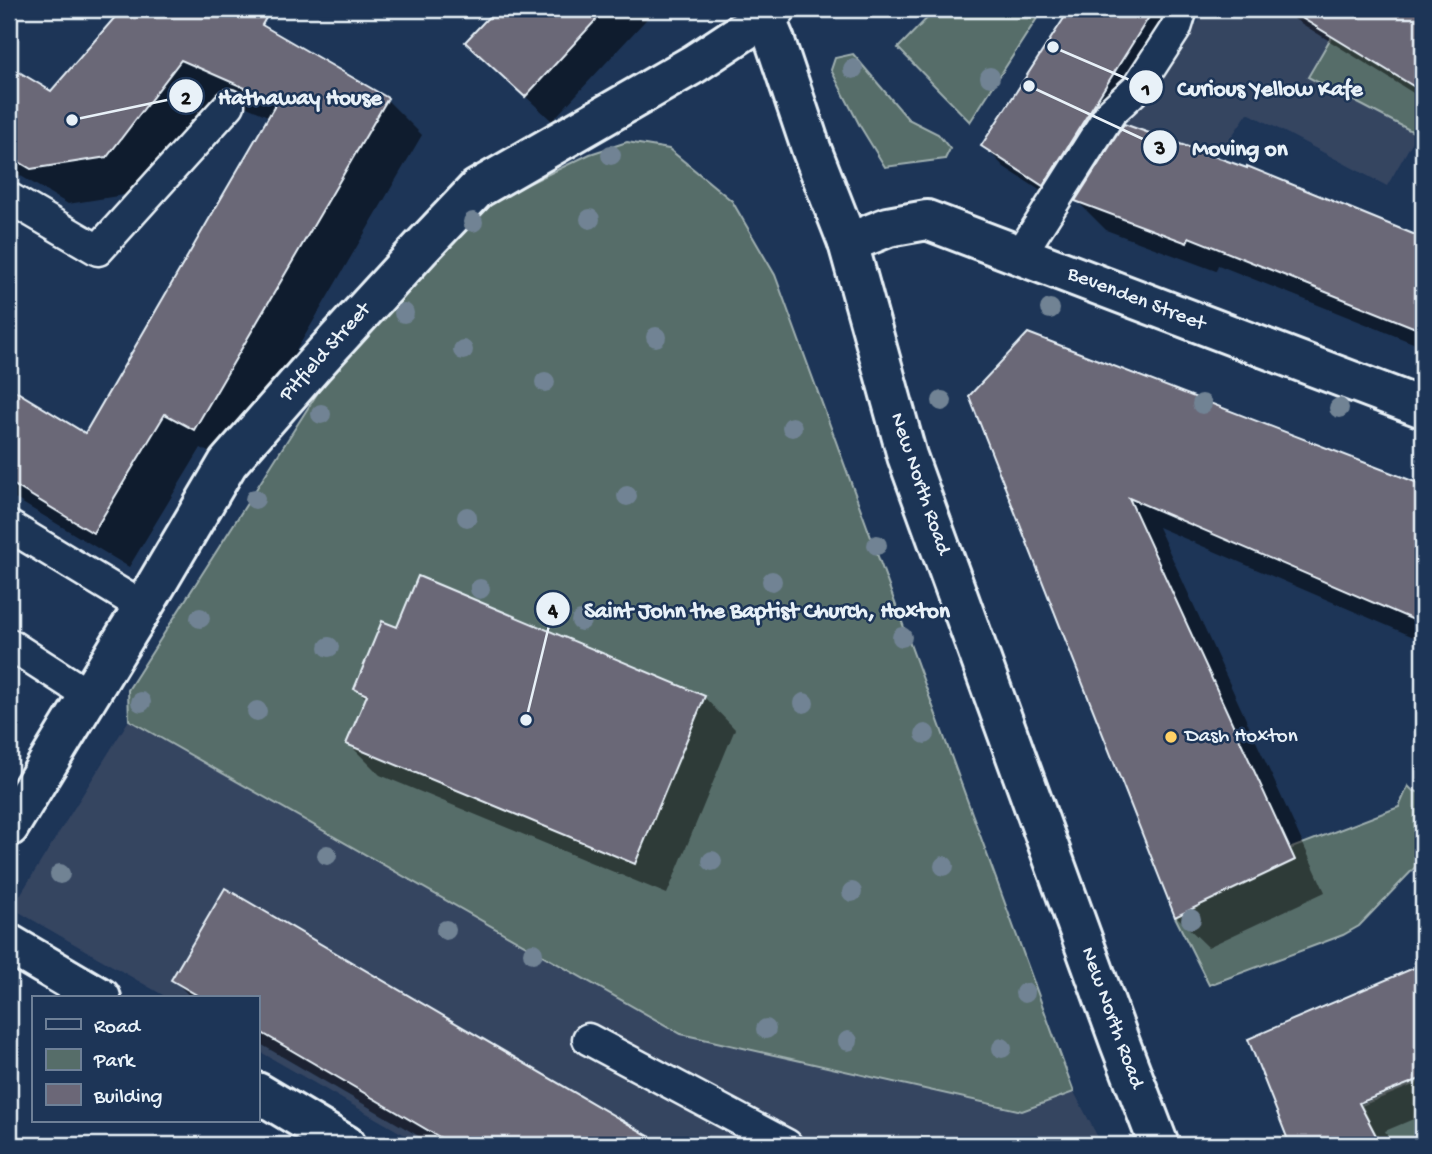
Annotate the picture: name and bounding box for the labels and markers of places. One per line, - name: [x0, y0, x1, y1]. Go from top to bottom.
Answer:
- callout: Curious Yellow Kafe: [1129, 65, 1377, 109]
- callout: Hathaway House: [169, 74, 396, 118]
- callout: Moving on: [1143, 125, 1301, 169]
- callout: Saint John the Baptist Church, Hoxton: [535, 587, 964, 631]
- place label: Dash Hoxton: [1183, 725, 1298, 750]
- marker: Dash Hoxton: [1163, 729, 1179, 745]

